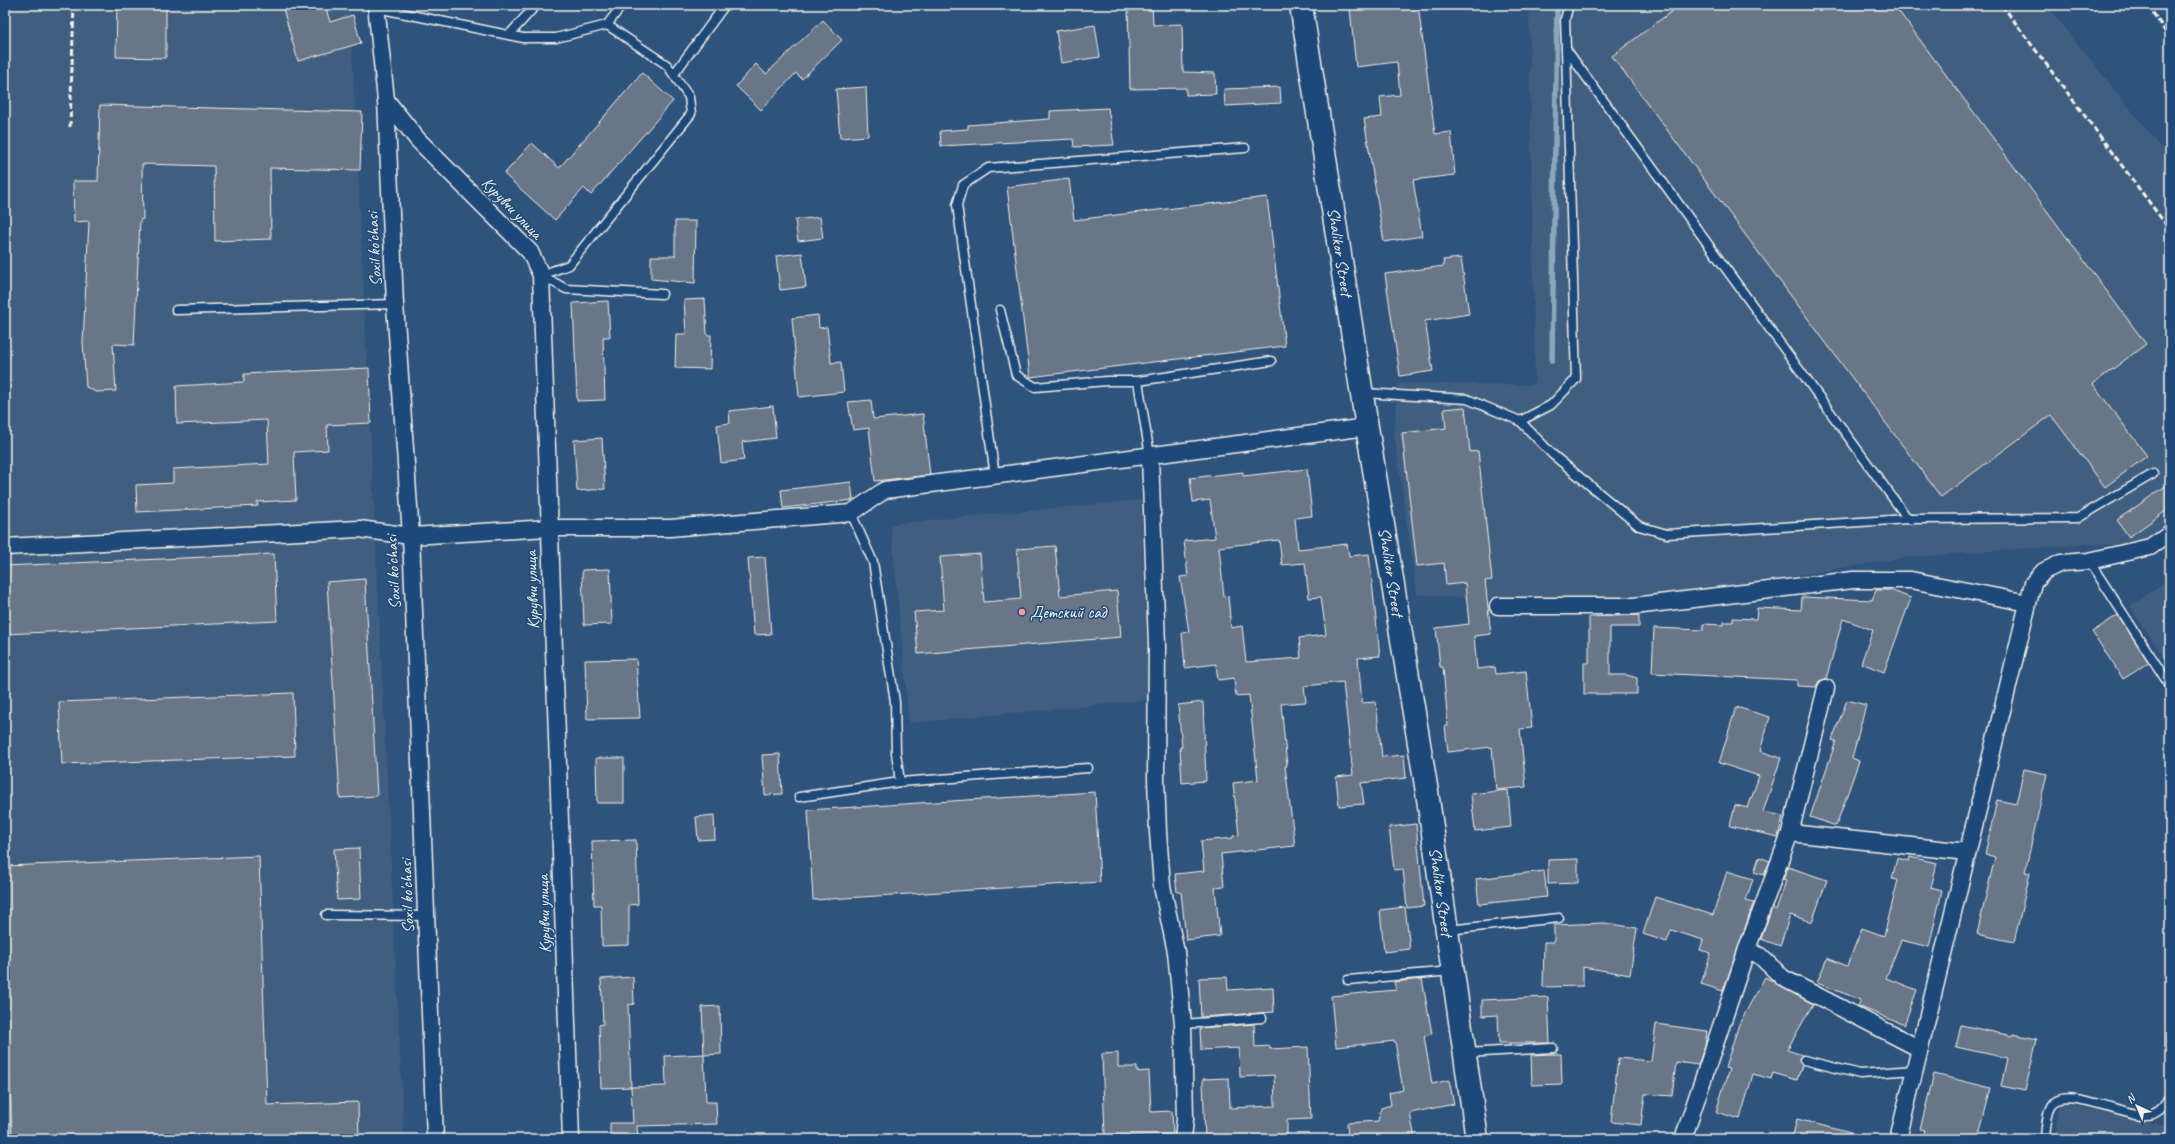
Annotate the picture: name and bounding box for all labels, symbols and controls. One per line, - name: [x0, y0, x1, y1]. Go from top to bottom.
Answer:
- street label: Курувчи улица: [477, 172, 548, 245]
- street label: Shаlikor Street: [1323, 206, 1358, 300]
- street label: Soxil ko'chasi: [361, 209, 386, 287]
- street label: Shаlikor Street: [1374, 526, 1409, 620]
- street label: Soxil ko'chasi: [380, 532, 405, 610]
- street label: Курувчи улица: [520, 548, 544, 630]
- place label: Детский сад: [1030, 602, 1108, 623]
- marker: Детский сад: [1017, 607, 1027, 617]
- street label: Shаlikor Street: [1424, 846, 1458, 940]
- street label: Soxil ko'chasi: [395, 857, 419, 934]
- street label: Курувчи улица: [532, 872, 556, 954]
- north arrow: [2117, 1086, 2157, 1126]
- text: N: [2123, 1090, 2139, 1106]

